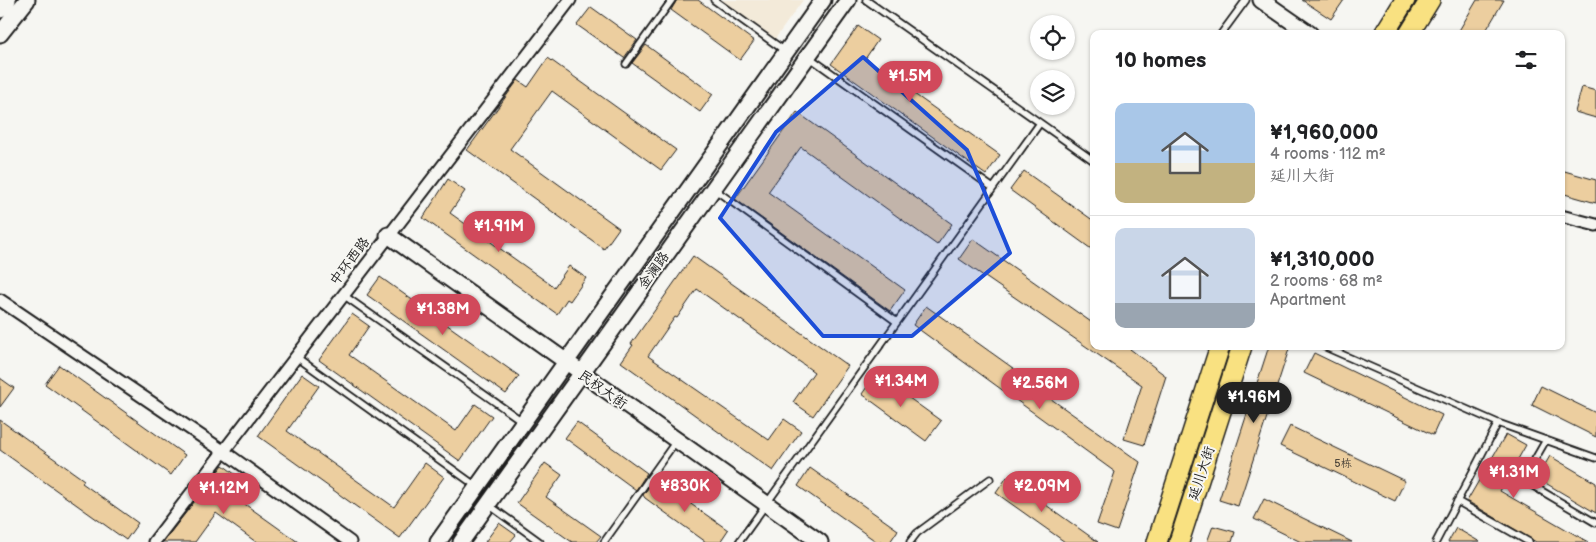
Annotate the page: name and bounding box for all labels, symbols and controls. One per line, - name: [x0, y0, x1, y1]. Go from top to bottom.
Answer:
- map controls: [1030, 15, 1075, 115]
- button: locate: [1030, 15, 1075, 60]
- icon: filters: [1512, 46, 1540, 74]
- text: 10 homes: [1115, 48, 1206, 73]
- pin: ¥1.5M: [875, 61, 945, 103]
- text: ¥1.5M: [888, 67, 932, 86]
- button: layers: [1030, 70, 1075, 115]
- text: ¥1,960,000: [1270, 120, 1378, 145]
- icon: home: [1155, 123, 1215, 183]
- text: 4 rooms · 112 m²: [1270, 145, 1386, 164]
- text: 延川大街: [1270, 167, 1334, 186]
- pin: ¥1.91M: [458, 210, 540, 253]
- text: ¥1.91M: [474, 217, 524, 236]
- street label: 中环西路: [326, 234, 373, 289]
- text: ¥1,310,000: [1270, 247, 1375, 272]
- street label: 金澜路: [634, 248, 673, 292]
- icon: home: [1155, 248, 1215, 308]
- text: 2 rooms · 68 m²: [1270, 272, 1383, 291]
- text: Apartment: [1270, 291, 1346, 310]
- pin: ¥1.38M: [402, 294, 484, 336]
- text: ¥1.38M: [417, 300, 469, 319]
- street label: 民权大街: [575, 366, 631, 412]
- pin: ¥1.34M: [860, 366, 942, 408]
- pin: ¥2.56M: [999, 368, 1081, 410]
- text: ¥1.34M: [875, 372, 927, 391]
- text: ¥2.56M: [1012, 374, 1068, 393]
- pin: ¥1.96M: [1213, 382, 1295, 424]
- text: ¥1.96M: [1228, 388, 1280, 407]
- street label: 延川大街: [1185, 444, 1218, 502]
- pin: ¥1.31M: [1473, 456, 1555, 499]
- house number: 5栋: [1334, 457, 1352, 470]
- text: ¥1.31M: [1489, 463, 1539, 482]
- pin: ¥830K: [650, 470, 720, 513]
- pin: ¥2.09M: [1001, 470, 1083, 513]
- pin: ¥1.12M: [183, 472, 265, 515]
- text: ¥830K: [660, 477, 710, 496]
- text: ¥2.09M: [1014, 477, 1070, 496]
- text: ¥1.12M: [199, 479, 249, 498]

